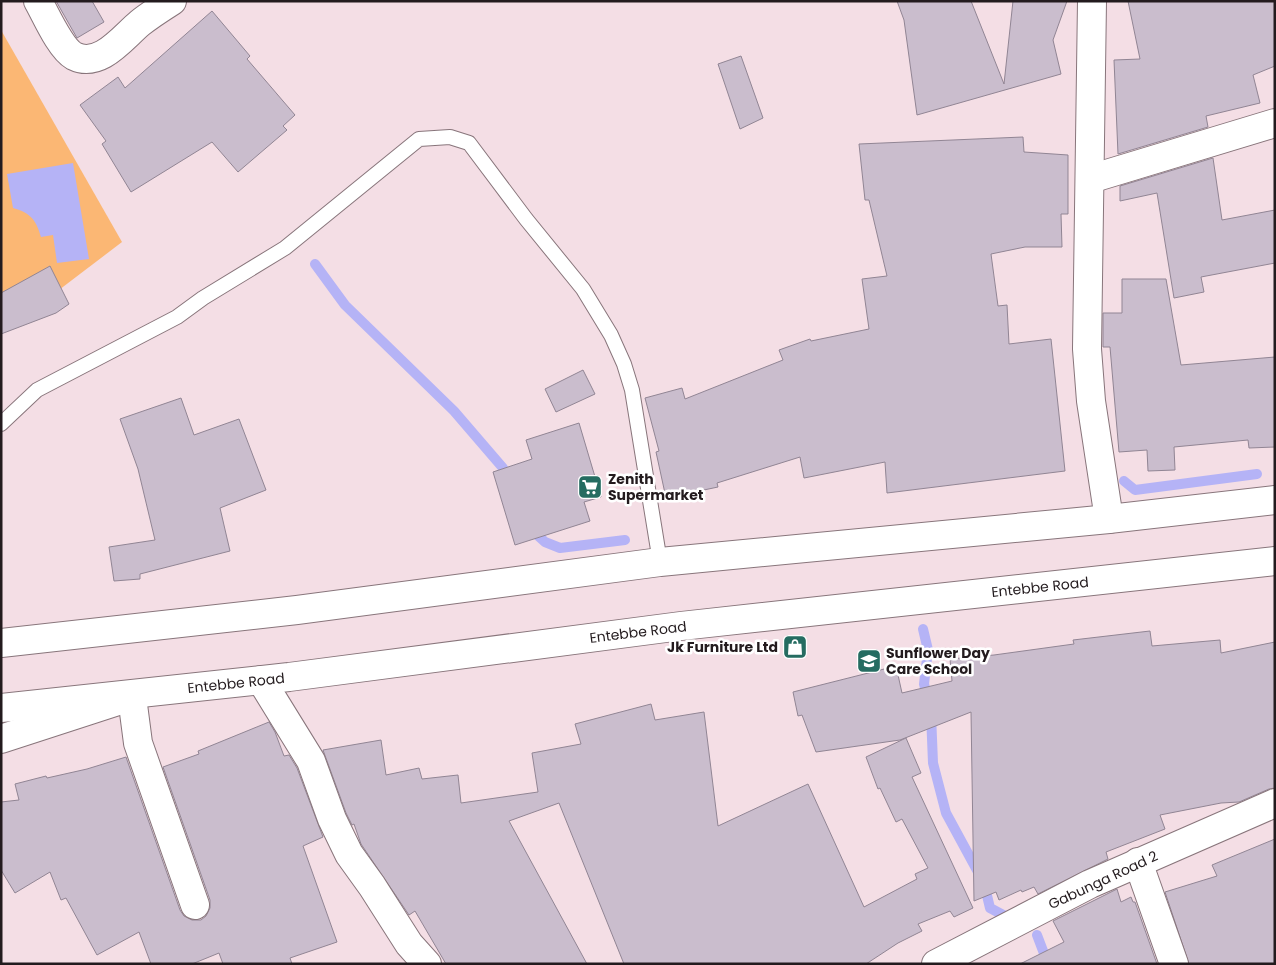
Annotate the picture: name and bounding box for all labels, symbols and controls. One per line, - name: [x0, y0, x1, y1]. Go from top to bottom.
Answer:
- place label: Zenith Supermarket: [608, 469, 704, 505]
- supermarket icon: Zenith Supermarket: [577, 474, 603, 500]
- street label: Entebbe Road: [990, 572, 1090, 602]
- street label: Entebbe Road: [588, 616, 688, 648]
- shop icon: Jk Furniture Ltd: [782, 634, 808, 660]
- place label: Jk Furniture Ltd: [667, 637, 778, 657]
- place label: Sunflower Day Care School: [886, 643, 990, 679]
- school or university icon: Sunflower Day Care School: [856, 648, 882, 674]
- street label: Entebbe Road: [186, 668, 286, 698]
- street label: Gabunga Road 2: [1045, 846, 1161, 914]

